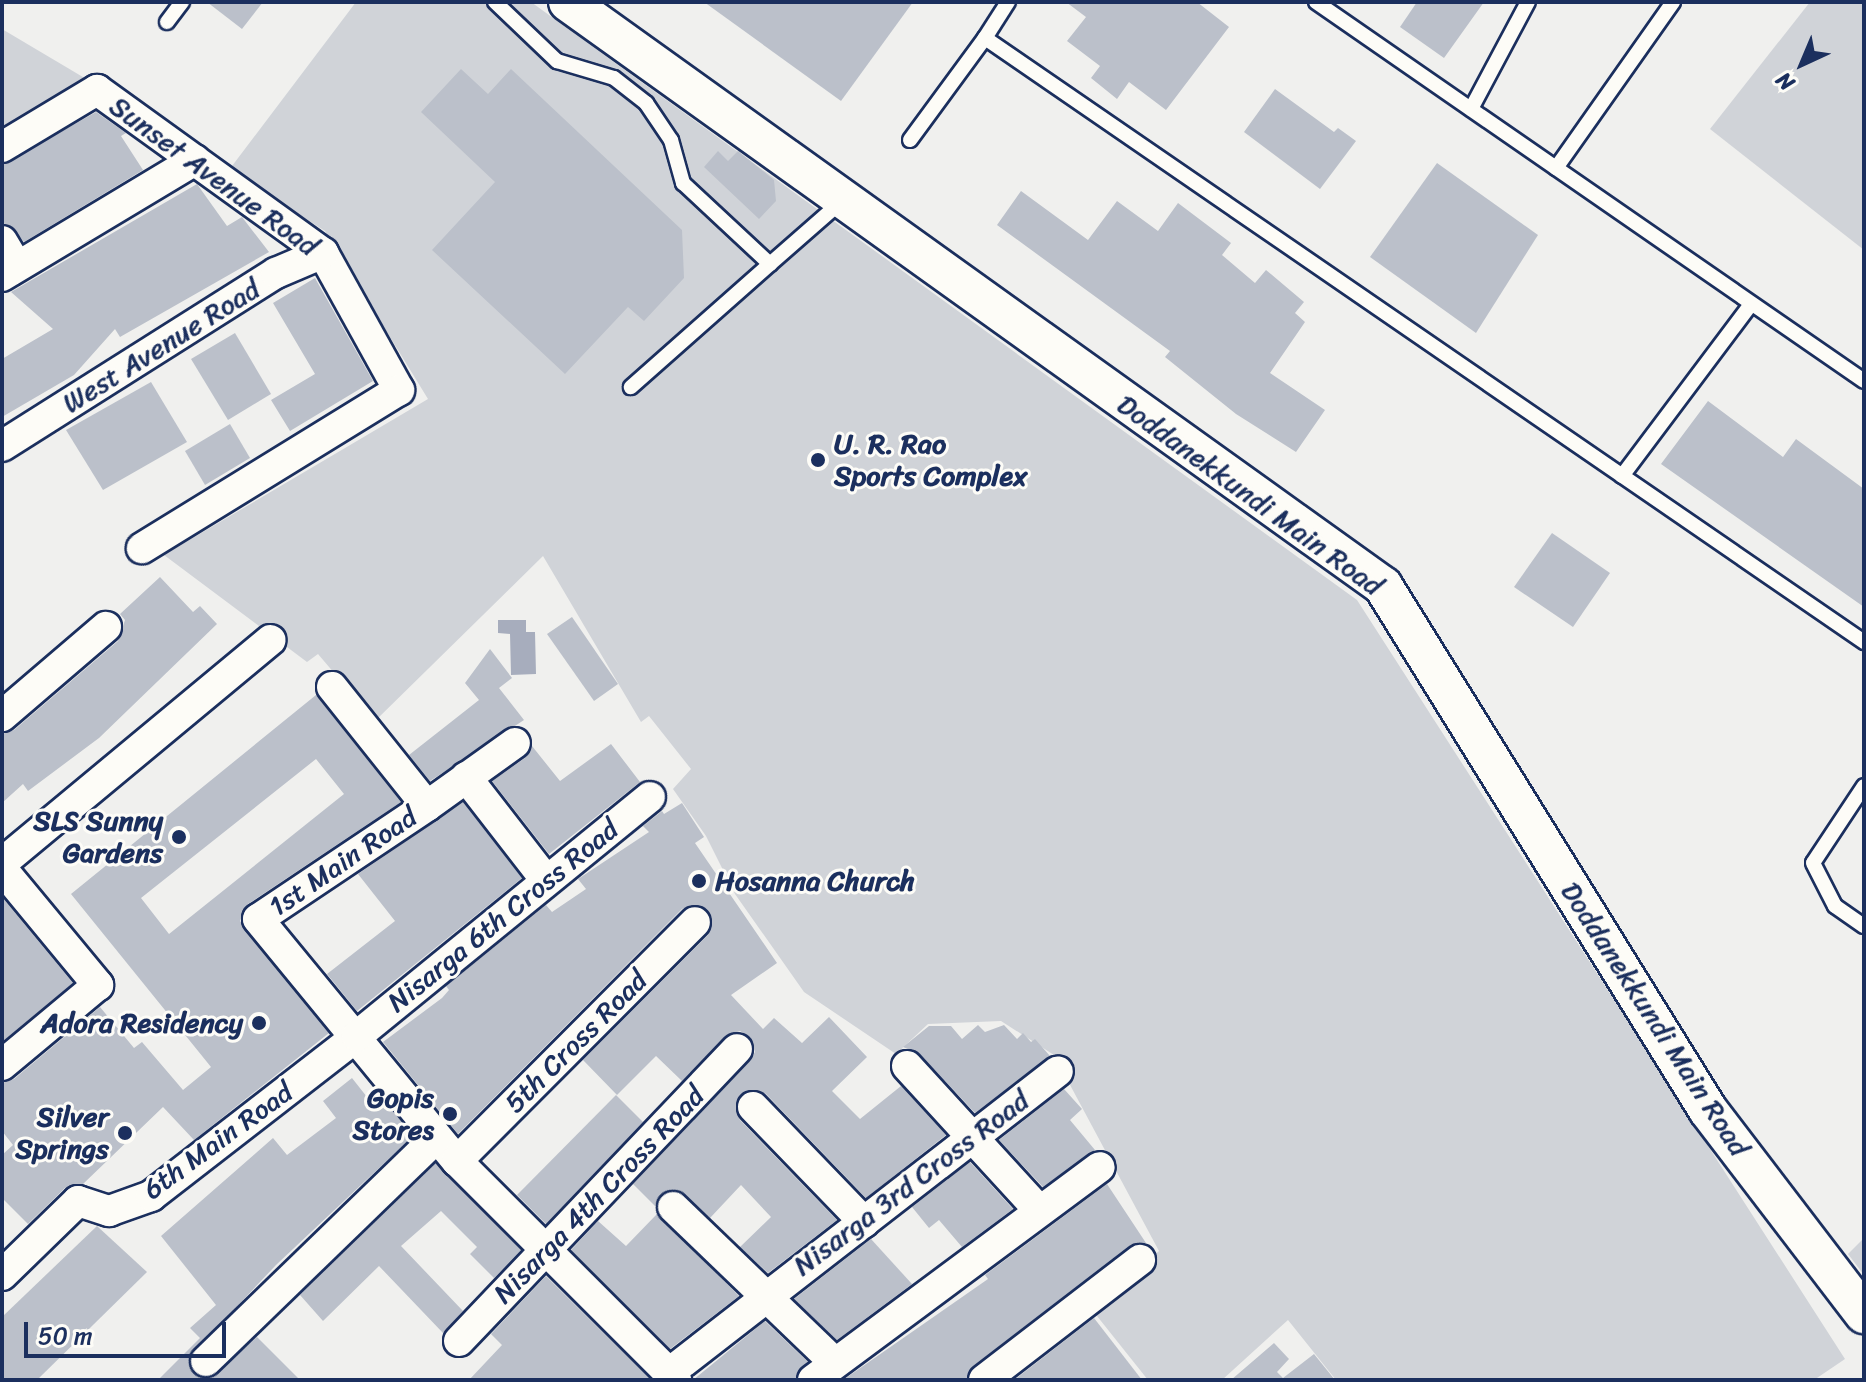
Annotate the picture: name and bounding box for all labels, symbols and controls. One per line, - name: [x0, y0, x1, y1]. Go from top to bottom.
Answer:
- north arrow: [1762, 24, 1842, 104]
- text: N: [1766, 62, 1804, 101]
- street label: Sunset Avenue Road: [103, 89, 325, 263]
- street label: West Avenue Road: [57, 272, 265, 420]
- street label: Doddanekkundi Main Road: [1111, 387, 1389, 603]
- place label: U. R. Rao Sports Complex: [834, 427, 1028, 493]
- marker: U. R. Rao Sports Complex: [809, 451, 827, 469]
- street label: 1st Main Road: [263, 800, 423, 924]
- place label: SLS Sunny Gardens: [33, 804, 163, 870]
- street label: Nisarga 6th Cross Road: [381, 813, 625, 1019]
- marker: SLS Sunny Gardens: [170, 828, 188, 846]
- place label: Hosanna Church: [715, 864, 915, 898]
- marker: Hosanna Church: [690, 872, 708, 890]
- street label: Doddanekkundi Main Road: [1554, 876, 1756, 1162]
- street label: 5th Cross Road: [498, 964, 654, 1120]
- place label: Adora Residency: [39, 1006, 243, 1040]
- marker: Adora Residency: [250, 1014, 268, 1032]
- street label: 6th Main Road: [136, 1075, 300, 1207]
- street label: Nisarga 4th Cross Road: [487, 1080, 711, 1310]
- place label: Gopis Stores: [353, 1081, 434, 1147]
- street label: Nisarga 3rd Cross Road: [787, 1084, 1035, 1282]
- place label: Silver Springs: [15, 1100, 109, 1166]
- marker: Gopis Stores: [441, 1105, 459, 1123]
- marker: Silver Springs: [116, 1124, 134, 1142]
- scale bar: [28, 1306, 230, 1356]
- text: 50 m: [38, 1315, 93, 1357]

